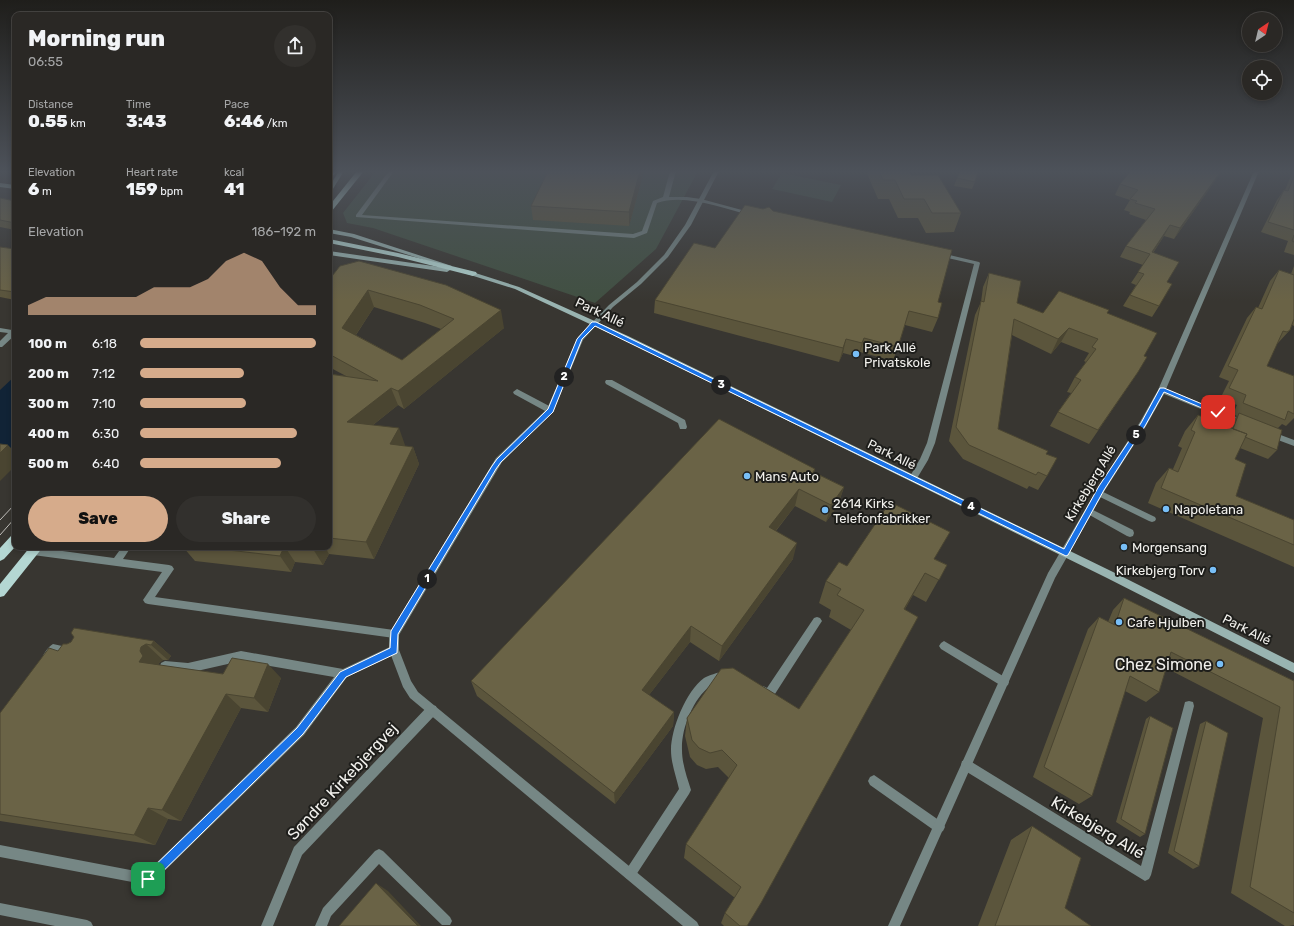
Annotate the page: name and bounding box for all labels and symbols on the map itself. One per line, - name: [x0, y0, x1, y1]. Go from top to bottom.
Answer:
- north arrow: [1242, 12, 1282, 52]
- street label: Park Allé: [573, 295, 627, 330]
- place label: Park Allé Privatskole: [864, 340, 931, 370]
- marker: Park Allé Privatskole: [851, 349, 861, 359]
- pin: 2: [554, 367, 574, 387]
- pin: 3: [711, 375, 731, 395]
- pin: [1201, 395, 1235, 429]
- pin: 5: [1126, 425, 1146, 445]
- street label: Park Allé: [865, 436, 918, 473]
- street label: Kirkebjerg Allé: [1062, 443, 1120, 524]
- place label: Mans Auto: [755, 469, 819, 484]
- marker: Mans Auto: [742, 471, 752, 481]
- place label: 2614 Kirks Telefonfabrikker: [833, 496, 930, 526]
- pin: 4: [961, 497, 981, 517]
- place label: Napoletana: [1174, 502, 1243, 517]
- marker: Napoletana: [1161, 504, 1171, 514]
- marker: 2614 Kirks Telefonfabrikker: [820, 505, 830, 515]
- place label: Morgensang: [1132, 540, 1207, 556]
- marker: Morgensang: [1119, 542, 1129, 552]
- place label: Kirkebjerg Torv: [1116, 563, 1205, 579]
- marker: Kirkebjerg Torv: [1208, 565, 1218, 575]
- pin: 1: [417, 569, 437, 589]
- street label: Park Allé: [1220, 611, 1273, 648]
- place label: Cafe Hjulben: [1127, 615, 1205, 630]
- marker: Cafe Hjulben: [1114, 617, 1124, 627]
- place label: Chez Simone: [1115, 655, 1212, 674]
- marker: Chez Simone: [1215, 659, 1225, 669]
- street label: Søndre Kirkebjergvej: [283, 719, 402, 844]
- street label: Kirkebjerg Allé: [1048, 792, 1148, 863]
- pin: [131, 862, 165, 896]

